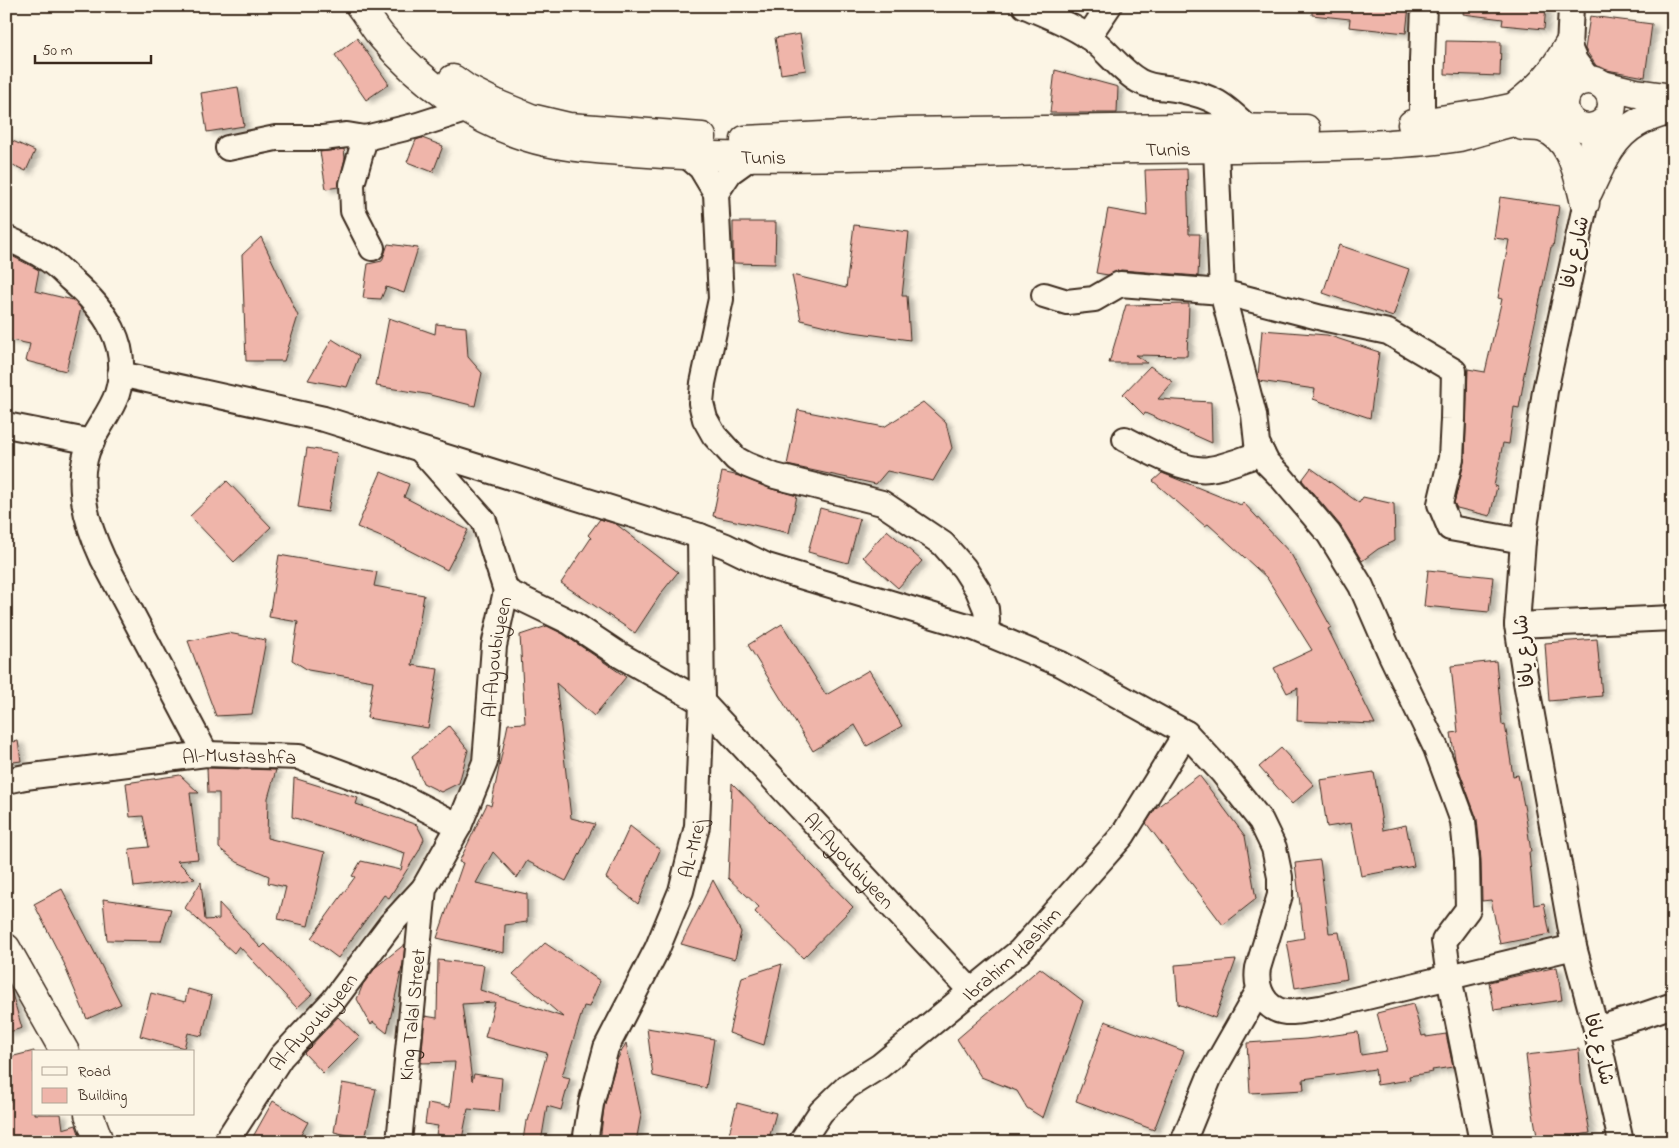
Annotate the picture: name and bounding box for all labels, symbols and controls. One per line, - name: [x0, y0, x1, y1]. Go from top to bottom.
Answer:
- scale bar: [35, 32, 151, 64]
- text: 50 m: [42, 40, 73, 62]
- street label: Tunis: [1145, 136, 1191, 166]
- street label: Tunis: [740, 145, 786, 174]
- street label: شارع يافا: [1555, 214, 1598, 291]
- street label: Al-Ayoubiyeen: [476, 594, 521, 719]
- street label: شارع يافا: [1507, 613, 1544, 689]
- street label: Al-Mustashfa: [181, 742, 297, 774]
- street label: Al-Ayoubiyeen: [795, 808, 900, 917]
- street label: AL-Mrej: [673, 819, 714, 881]
- street label: Ibrahim Hashim: [957, 902, 1069, 1010]
- street label: King Talal Street: [393, 947, 435, 1082]
- street label: Al-Ayoubiyeen: [264, 968, 366, 1077]
- street label: شارع يافا: [1575, 1011, 1621, 1089]
- legend: [32, 1050, 195, 1116]
- text: Road: [78, 1061, 111, 1083]
- text: Building: [77, 1085, 127, 1108]

